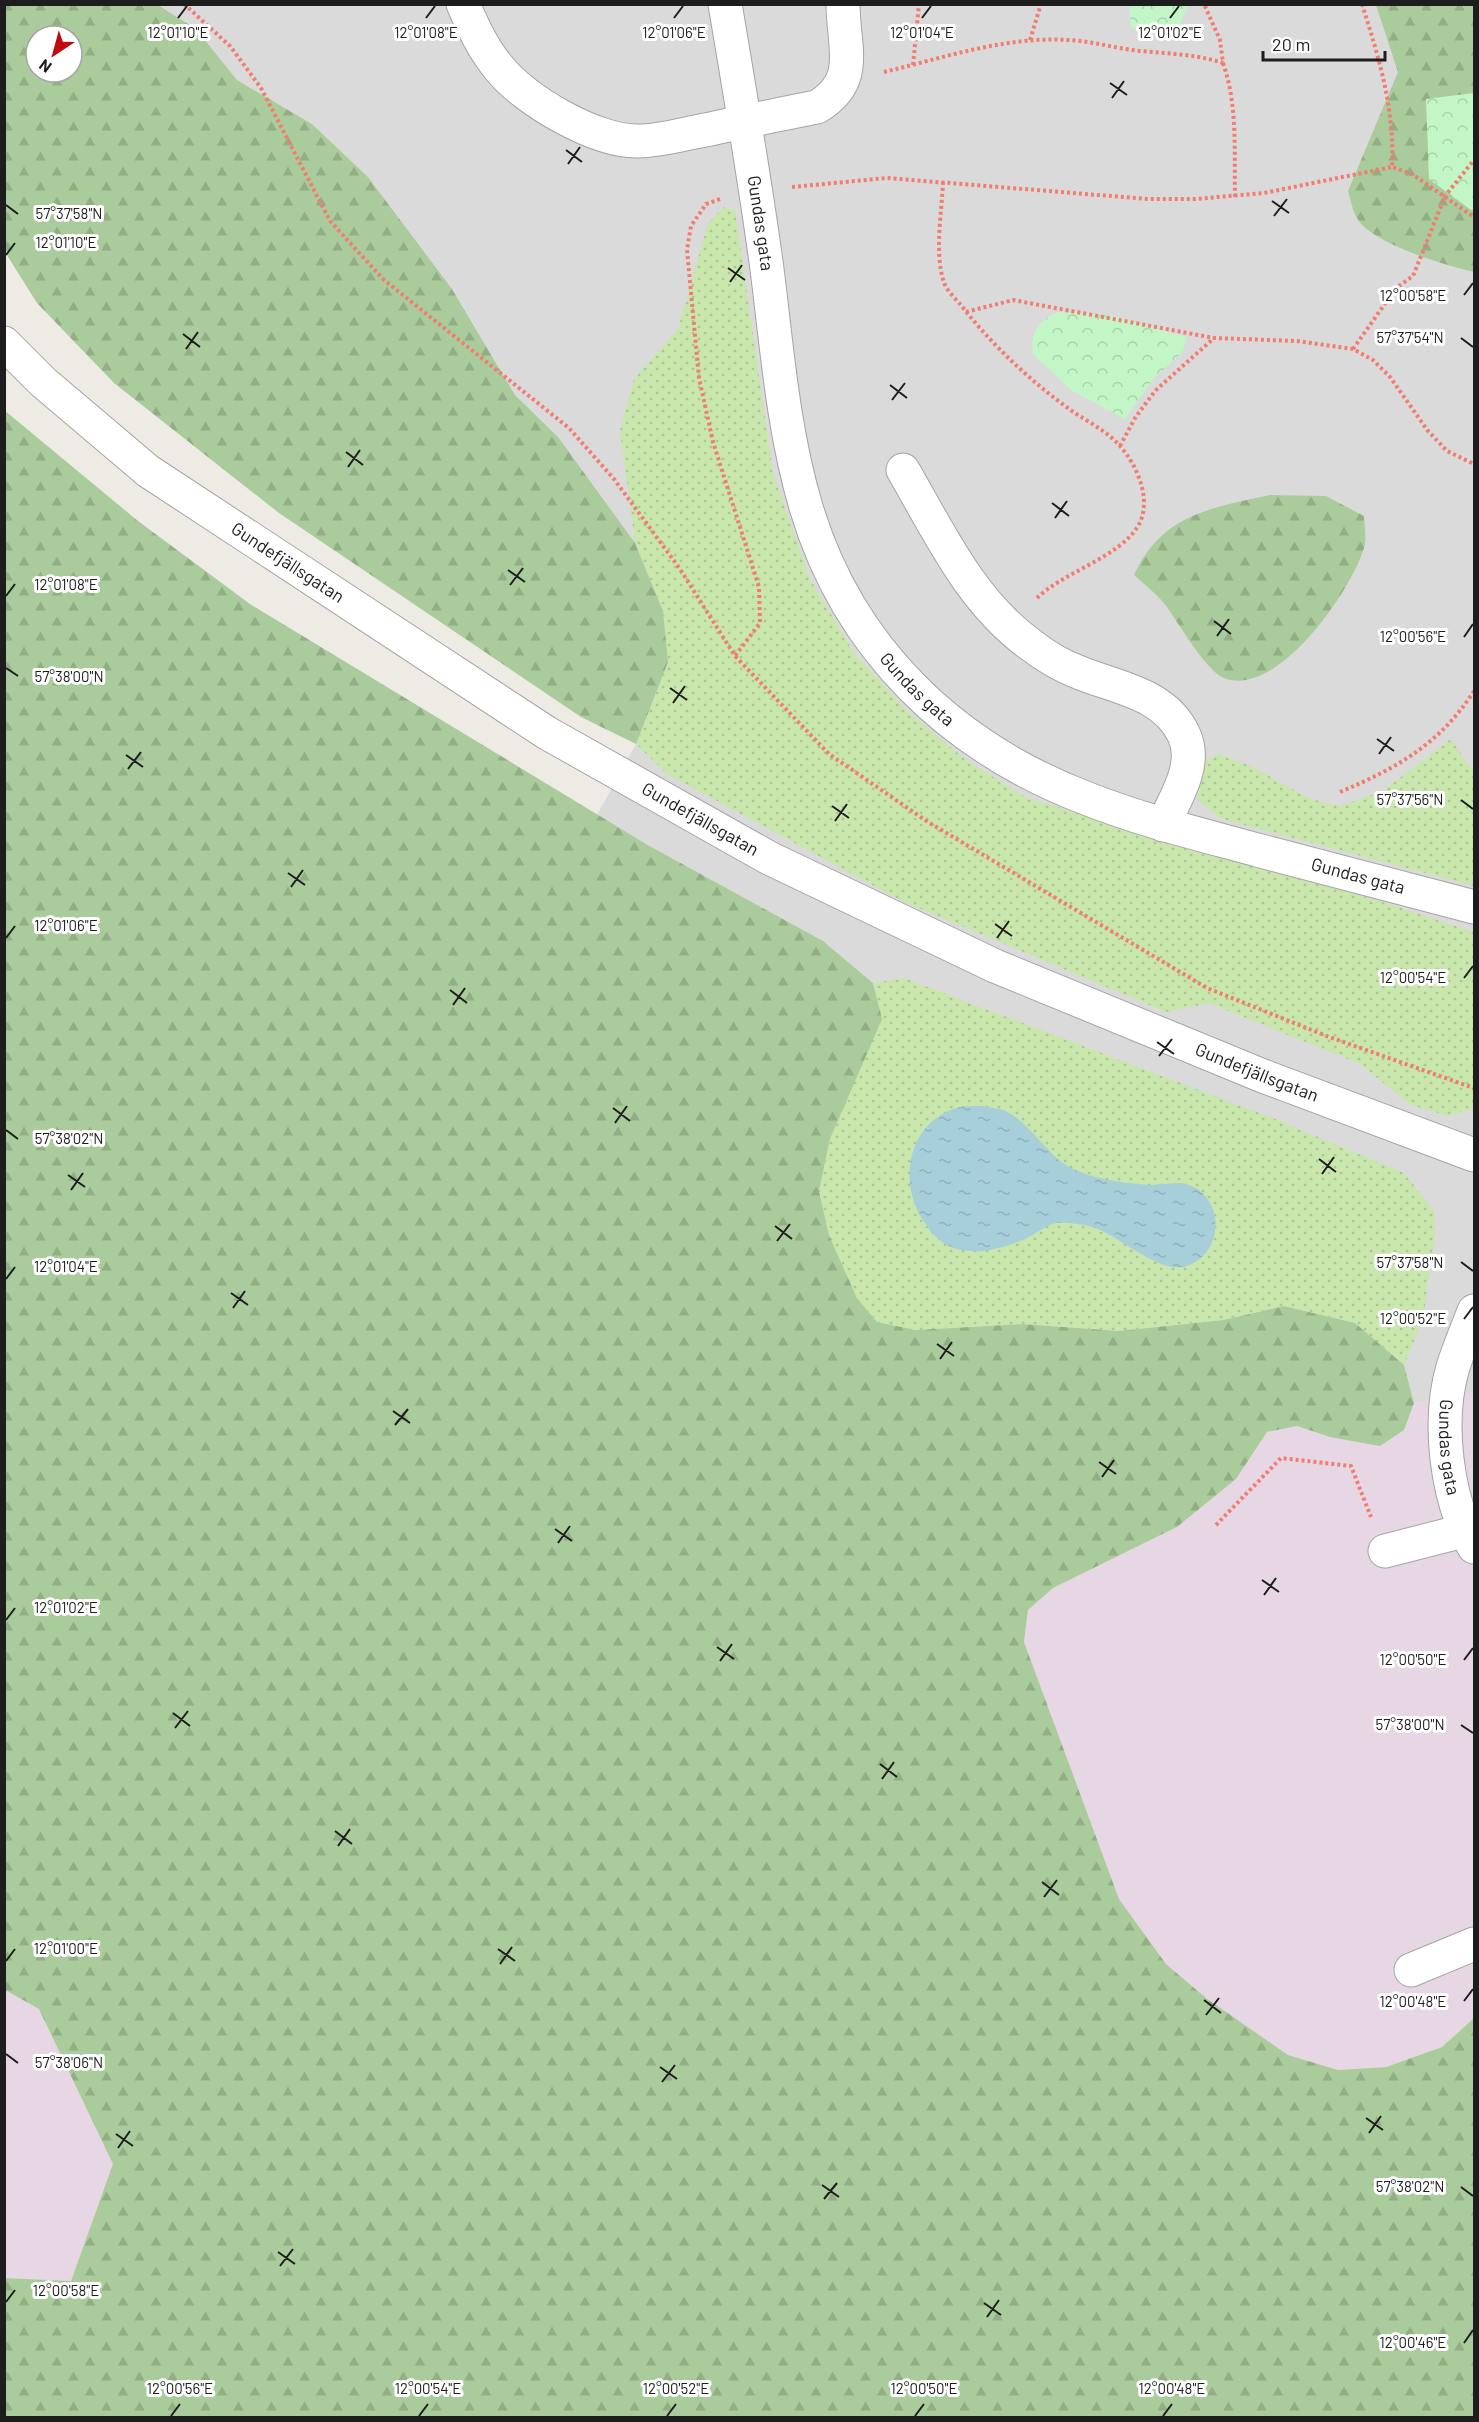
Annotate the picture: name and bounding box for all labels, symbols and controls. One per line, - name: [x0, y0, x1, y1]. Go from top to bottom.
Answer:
- text: 12°01'10"E: [147, 23, 209, 41]
- text: 12°01'08"E: [394, 23, 458, 41]
- text: 12°01'06"E: [642, 23, 706, 41]
- text: 12°01'04"E: [890, 23, 954, 41]
- text: 12°01'02"E: [1138, 23, 1202, 41]
- north arrow: [24, 24, 84, 84]
- scale bar: [1263, 24, 1384, 62]
- text: 20 m: [1272, 33, 1310, 55]
- text: N: [35, 56, 55, 77]
- street label: Gundas gata: [743, 174, 779, 272]
- text: 57°37'58"N: [36, 204, 102, 222]
- text: 12°01'10"E: [35, 233, 97, 251]
- text: 12°00'58"E: [1380, 286, 1446, 304]
- text: 57°37'54"N: [1376, 328, 1444, 346]
- street label: Gundefjällsgatan: [228, 517, 349, 607]
- text: 12°01'08"E: [34, 575, 98, 593]
- text: 12°00'56"E: [1380, 627, 1446, 645]
- street label: Gundas gata: [876, 647, 959, 730]
- text: 57°38'00"N: [34, 667, 104, 685]
- street label: Gundefjällsgatan: [638, 777, 763, 860]
- text: 57°37'56"N: [1377, 790, 1443, 808]
- street label: Gundas gata: [1309, 852, 1408, 898]
- text: 12°01'06"E: [34, 916, 98, 934]
- text: 12°00'54"E: [1380, 968, 1446, 986]
- street label: Gundefjällsgatan: [1192, 1037, 1322, 1106]
- text: 57°38'02"N: [35, 1129, 103, 1147]
- text: 57°37'58"N: [1377, 1253, 1443, 1271]
- text: 12°01'04"E: [34, 1257, 98, 1275]
- text: 12°00'52"E: [1380, 1309, 1446, 1327]
- street label: Gundas gata: [1435, 1398, 1465, 1497]
- text: 12°01'02"E: [34, 1598, 98, 1616]
- text: 12°00'50"E: [1379, 1650, 1447, 1668]
- text: 57°38'00"N: [1375, 1715, 1445, 1733]
- text: 12°01'00"E: [34, 1939, 98, 1957]
- text: 12°00'48"E: [1380, 1992, 1446, 2010]
- text: 57°38'06"N: [35, 2053, 103, 2071]
- text: 57°38'02"N: [1376, 2177, 1444, 2195]
- text: 12°00'58"E: [33, 2281, 99, 2299]
- text: 12°00'46"E: [1380, 2333, 1446, 2351]
- text: 12°00'56"E: [147, 2379, 213, 2397]
- text: 12°00'54"E: [395, 2379, 461, 2397]
- text: 12°00'52"E: [643, 2379, 709, 2397]
- text: 12°00'50"E: [890, 2379, 958, 2397]
- text: 12°00'48"E: [1139, 2379, 1205, 2397]

